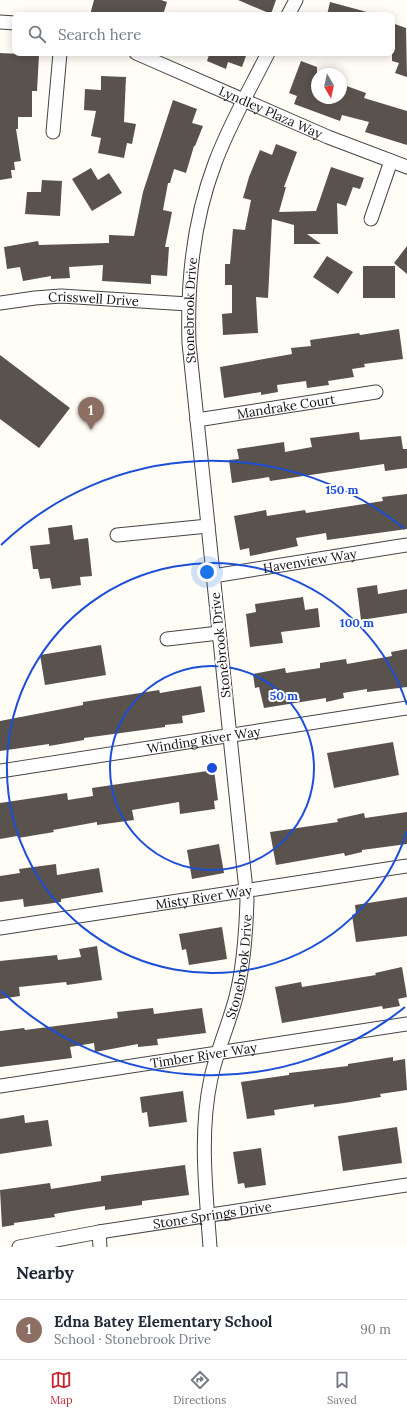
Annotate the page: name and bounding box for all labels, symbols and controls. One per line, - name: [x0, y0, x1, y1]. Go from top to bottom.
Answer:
- search box: [12, 12, 395, 56]
- icon: search: [26, 23, 48, 45]
- text: Search here: [58, 25, 141, 44]
- north arrow: [311, 68, 347, 104]
- street label: Lyndley Plaza Way: [216, 82, 325, 143]
- street label: Stonebrook Drive: [181, 256, 201, 364]
- street label: Crisswell Drive: [48, 288, 139, 310]
- street label: Mandrake Court: [236, 391, 336, 423]
- pin: 1: [78, 397, 104, 430]
- text: 150 m: [325, 482, 359, 497]
- street label: Havenview Way: [262, 545, 358, 577]
- your location: [197, 562, 217, 582]
- street label: Stonebrook Drive: [206, 591, 234, 699]
- text: 100 m: [340, 615, 374, 630]
- text: 50 m: [270, 688, 298, 703]
- street label: Winding River Way: [146, 723, 262, 757]
- centre of rings: [205, 761, 219, 775]
- street label: Misty River Way: [154, 882, 253, 913]
- street label: Stonebrook Drive: [222, 914, 255, 1021]
- street label: Timber River Way: [149, 1039, 258, 1072]
- street label: Stone Springs Drive: [152, 1198, 273, 1233]
- text: Nearby: [16, 1262, 74, 1284]
- text: Edna Batey Elementary School: [54, 1312, 273, 1331]
- text: 1: [26, 1321, 32, 1338]
- text: 90 m: [360, 1321, 391, 1338]
- text: School · Stonebrook Drive: [54, 1331, 211, 1348]
- tab: Map: [50, 1369, 73, 1407]
- tab: Directions: [173, 1369, 226, 1407]
- tab: Saved: [327, 1369, 357, 1407]

